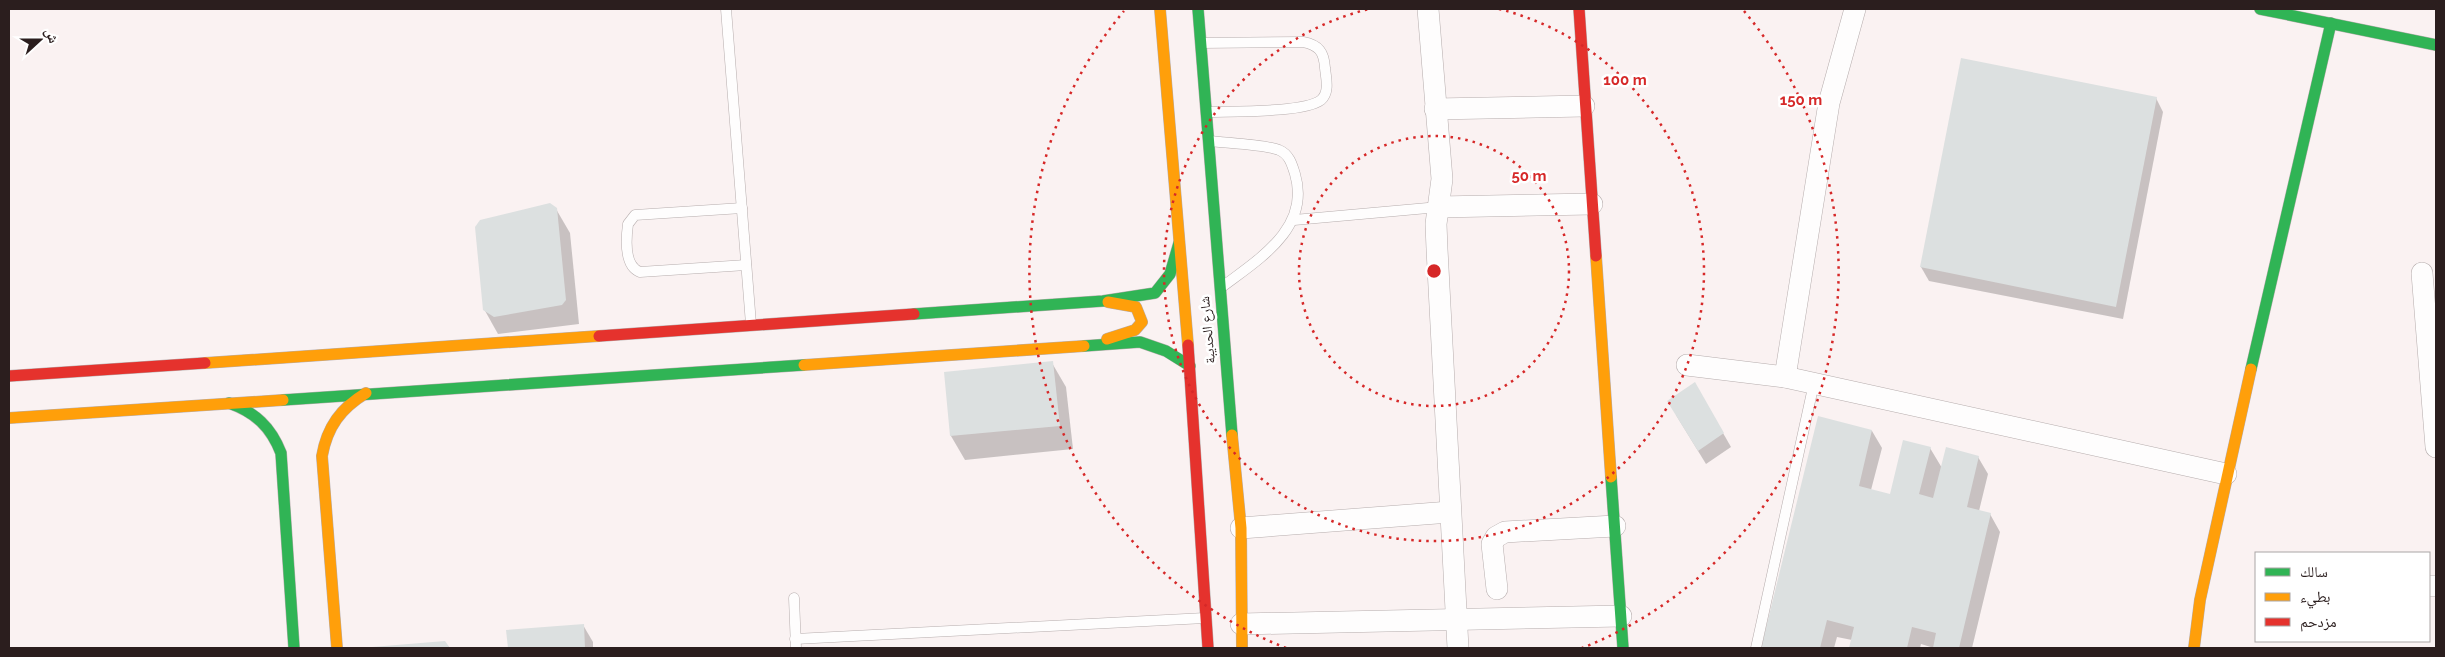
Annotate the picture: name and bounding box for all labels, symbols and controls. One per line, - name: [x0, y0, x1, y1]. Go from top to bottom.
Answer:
- north arrow: [15, 15, 65, 65]
- text: ش: [41, 26, 62, 46]
- text: 100 m: [1603, 71, 1647, 89]
- text: 150 m: [1780, 91, 1822, 109]
- text: 50 m: [1511, 167, 1547, 185]
- centre of rings: [1425, 262, 1443, 280]
- street label: شارع الحديبة: [1196, 295, 1220, 364]
- legend: [2255, 552, 2430, 642]
- text: سالك: [2300, 563, 2328, 581]
- text: بطيء: [2300, 588, 2330, 609]
- text: مزدحم: [2300, 613, 2337, 632]

